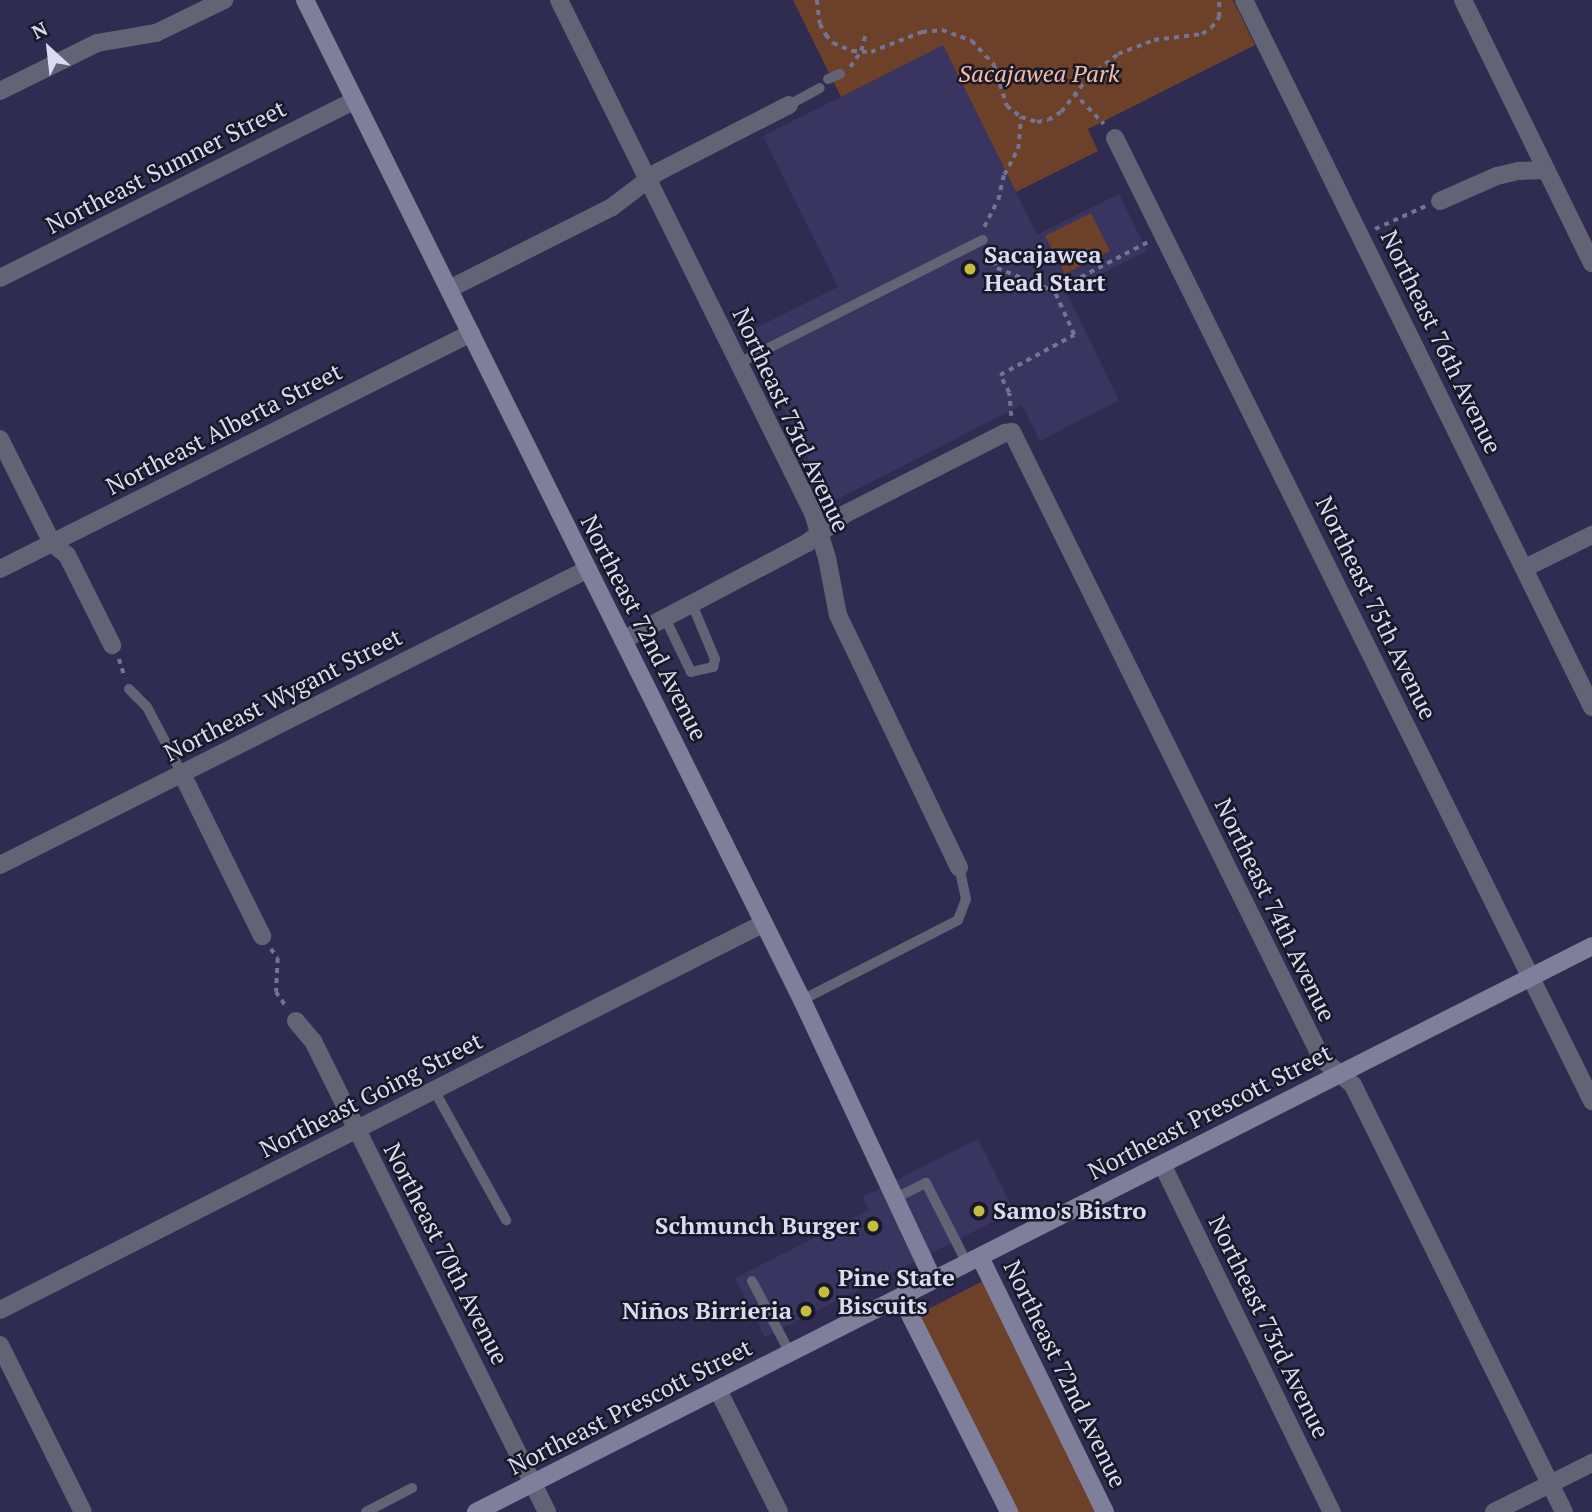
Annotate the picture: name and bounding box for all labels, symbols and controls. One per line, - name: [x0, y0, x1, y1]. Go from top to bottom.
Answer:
- north arrow: [14, 14, 84, 84]
- text: N: [27, 15, 51, 44]
- park label: Sacajawea Park: [958, 60, 1120, 88]
- street label: Northeast Sumner Street: [41, 94, 291, 240]
- street label: Northeast 76th Avenue: [1374, 225, 1508, 459]
- place label: Sacajawea Head Start: [984, 241, 1106, 297]
- marker: Sacajawea Head Start: [962, 261, 978, 277]
- street label: Northeast 73rd Avenue: [726, 303, 856, 537]
- street label: Northeast Alberta Street: [101, 357, 347, 501]
- street label: Northeast 75th Avenue: [1309, 491, 1443, 725]
- street label: Northeast 72nd Avenue: [574, 510, 714, 746]
- street label: Northeast Wygant Street: [159, 622, 407, 768]
- street label: Northeast 74th Avenue: [1208, 793, 1342, 1027]
- street label: Northeast Going Street: [255, 1026, 487, 1164]
- street label: Northeast Prescott Street: [1083, 1038, 1337, 1186]
- street label: Northeast 70th Avenue: [377, 1138, 515, 1370]
- place label: Samo's Bistro: [993, 1197, 1147, 1225]
- marker: Samo's Bistro: [971, 1203, 987, 1219]
- street label: Northeast 73rd Avenue: [1202, 1211, 1336, 1443]
- place label: Schmunch Burger: [655, 1212, 859, 1240]
- marker: Schmunch Burger: [865, 1218, 881, 1234]
- street label: Northeast 72nd Avenue: [997, 1255, 1133, 1493]
- place label: Pine State Biscuits: [838, 1264, 955, 1320]
- marker: Pine State Biscuits: [816, 1284, 832, 1300]
- place label: Niños Birrieria: [622, 1297, 792, 1325]
- marker: Niños Birrieria: [798, 1303, 814, 1319]
- street label: Northeast Prescott Street: [503, 1333, 757, 1481]

